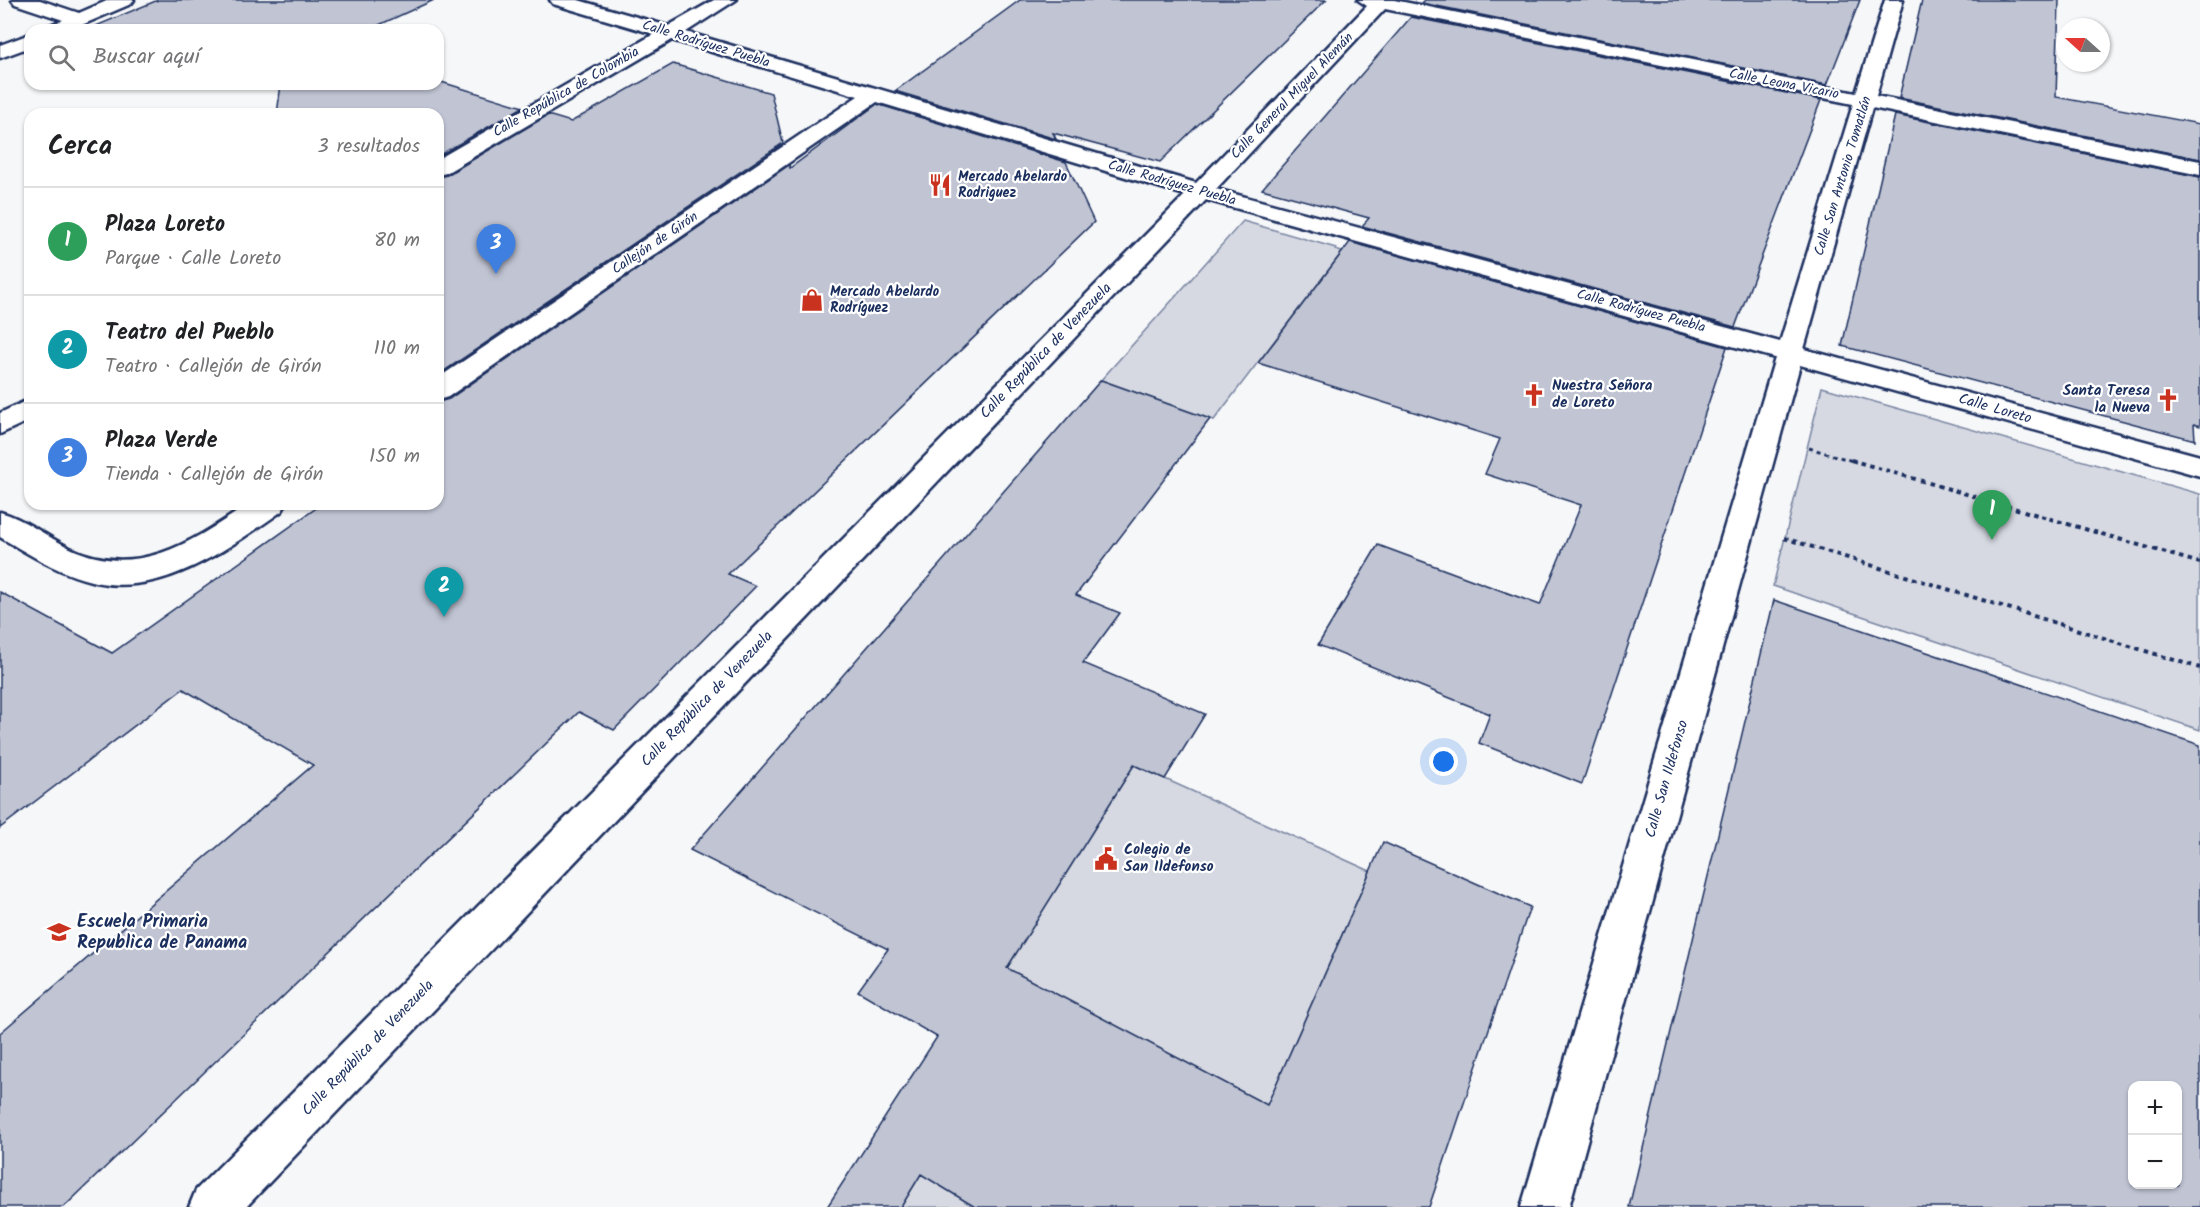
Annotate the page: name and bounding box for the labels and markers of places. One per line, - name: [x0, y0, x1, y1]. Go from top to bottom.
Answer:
- place label: Mercado Abelardo Rodriguez: [958, 166, 1068, 204]
- restaurant icon: Mercado Abelardo Rodriguez: [927, 172, 953, 198]
- pin: 3: [476, 224, 516, 274]
- place label: Mercado Abelardo Rodríguez: [830, 281, 940, 319]
- shop icon: Mercado Abelardo Rodríguez: [799, 287, 825, 313]
- place label: Nuestra Señora de Loreto: [1552, 374, 1653, 415]
- place label: Santa Teresa la Nueva: [2063, 379, 2150, 420]
- church icon: Nuestra Señora de Loreto: [1521, 382, 1547, 408]
- church icon: Santa Teresa la Nueva: [2155, 387, 2181, 413]
- pin: 1: [1972, 490, 2012, 540]
- pin: 2: [424, 568, 464, 617]
- place label: Colegio de San Ildefonso: [1124, 838, 1214, 879]
- public building icon: Colegio de San Ildefonso: [1093, 846, 1119, 872]
- place label: Escuela Primaria Republica de Panama: [77, 908, 247, 958]
- school or university icon: Escuela Primaria Republica de Panama: [46, 919, 72, 945]

